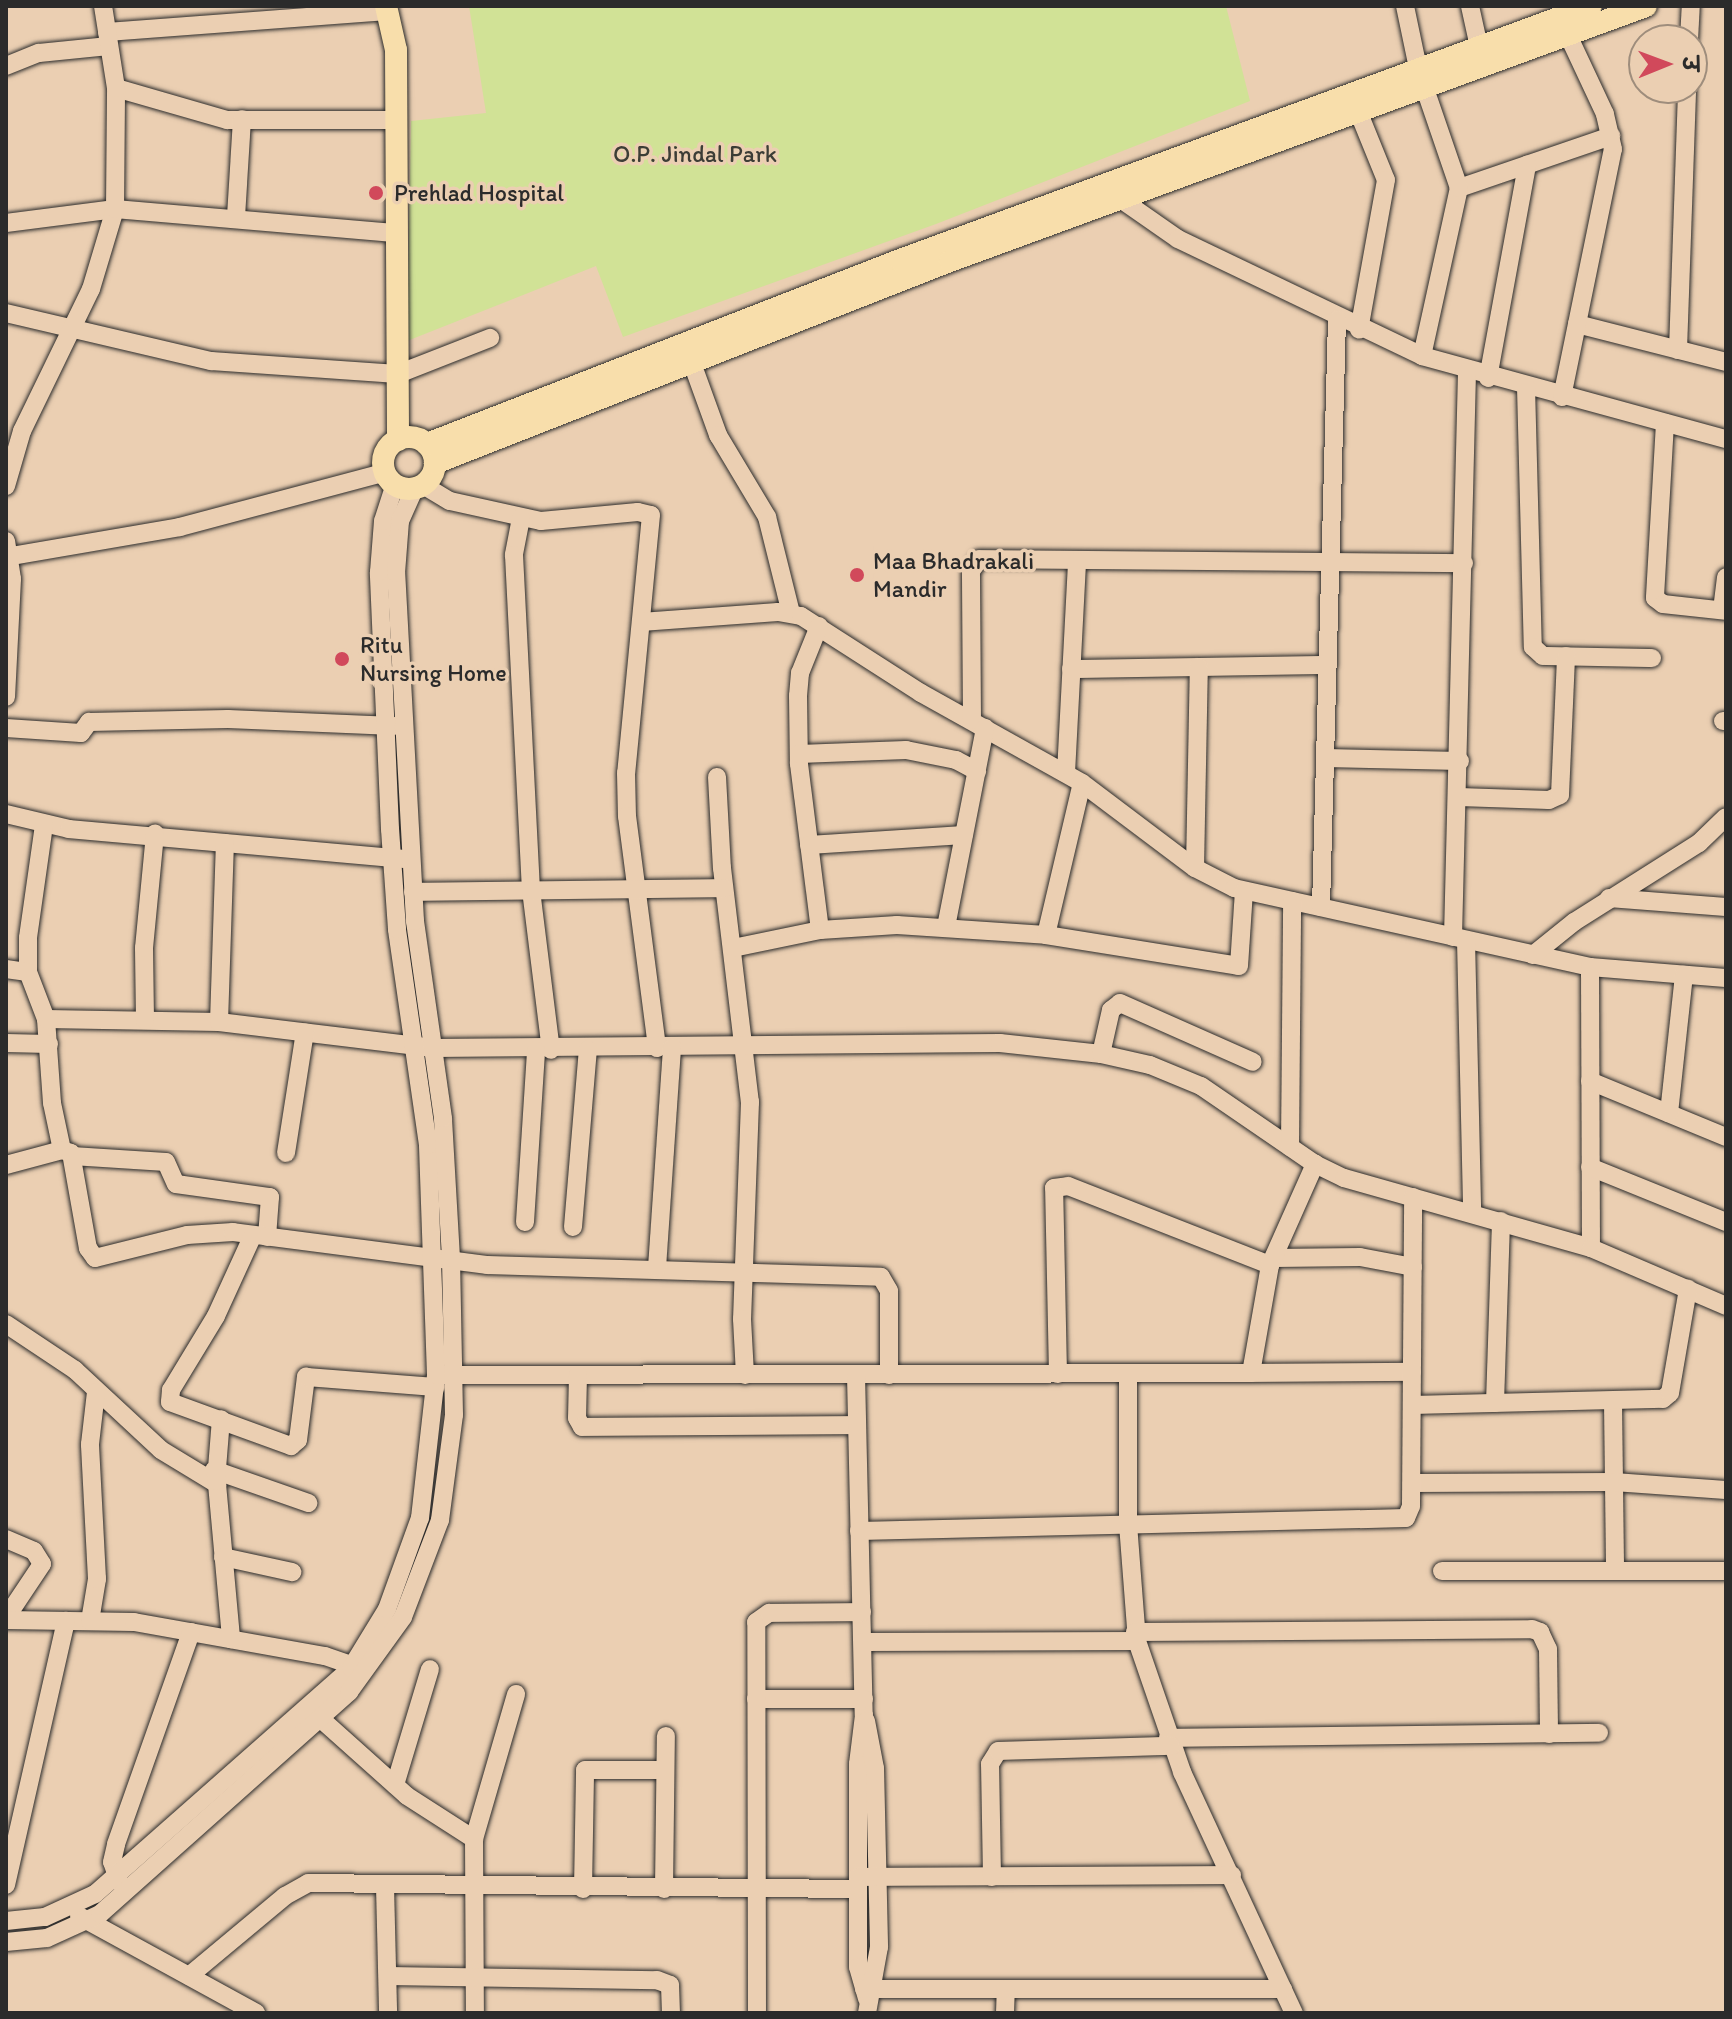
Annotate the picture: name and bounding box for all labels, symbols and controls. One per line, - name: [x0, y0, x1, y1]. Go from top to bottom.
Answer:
- north arrow: [1628, 24, 1708, 104]
- text: उ: [1677, 56, 1704, 71]
- park label: O.P. Jindal Park: [613, 140, 777, 168]
- place label: Prehlad Hospital: [394, 179, 564, 207]
- marker: Prehlad Hospital: [365, 182, 387, 204]
- place label: Maa Bhadrakali Mandir: [873, 547, 1034, 603]
- marker: Maa Bhadrakali Mandir: [848, 566, 866, 584]
- place label: Ritu Nursing Home: [360, 631, 508, 687]
- marker: Ritu Nursing Home: [331, 648, 353, 670]

